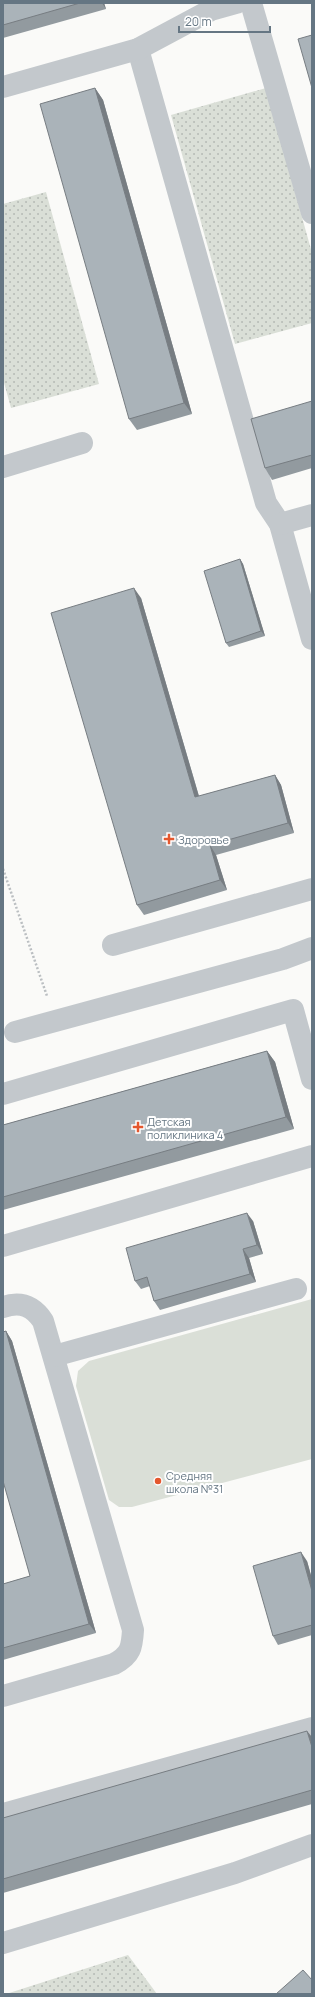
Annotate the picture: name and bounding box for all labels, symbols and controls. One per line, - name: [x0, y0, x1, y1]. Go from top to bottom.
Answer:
- scale bar: [179, 8, 270, 34]
- text: 20 m: [185, 13, 212, 30]
- place label: Здоровье: [178, 832, 229, 847]
- marker: Здоровье: [163, 833, 175, 845]
- place label: Детская поликлиника 4: [147, 1114, 223, 1142]
- marker: Детская поликлиника 4: [132, 1121, 144, 1133]
- place label: Средняя школа №31: [166, 1468, 223, 1496]
- marker: Средняя школа №31: [153, 1476, 163, 1486]

